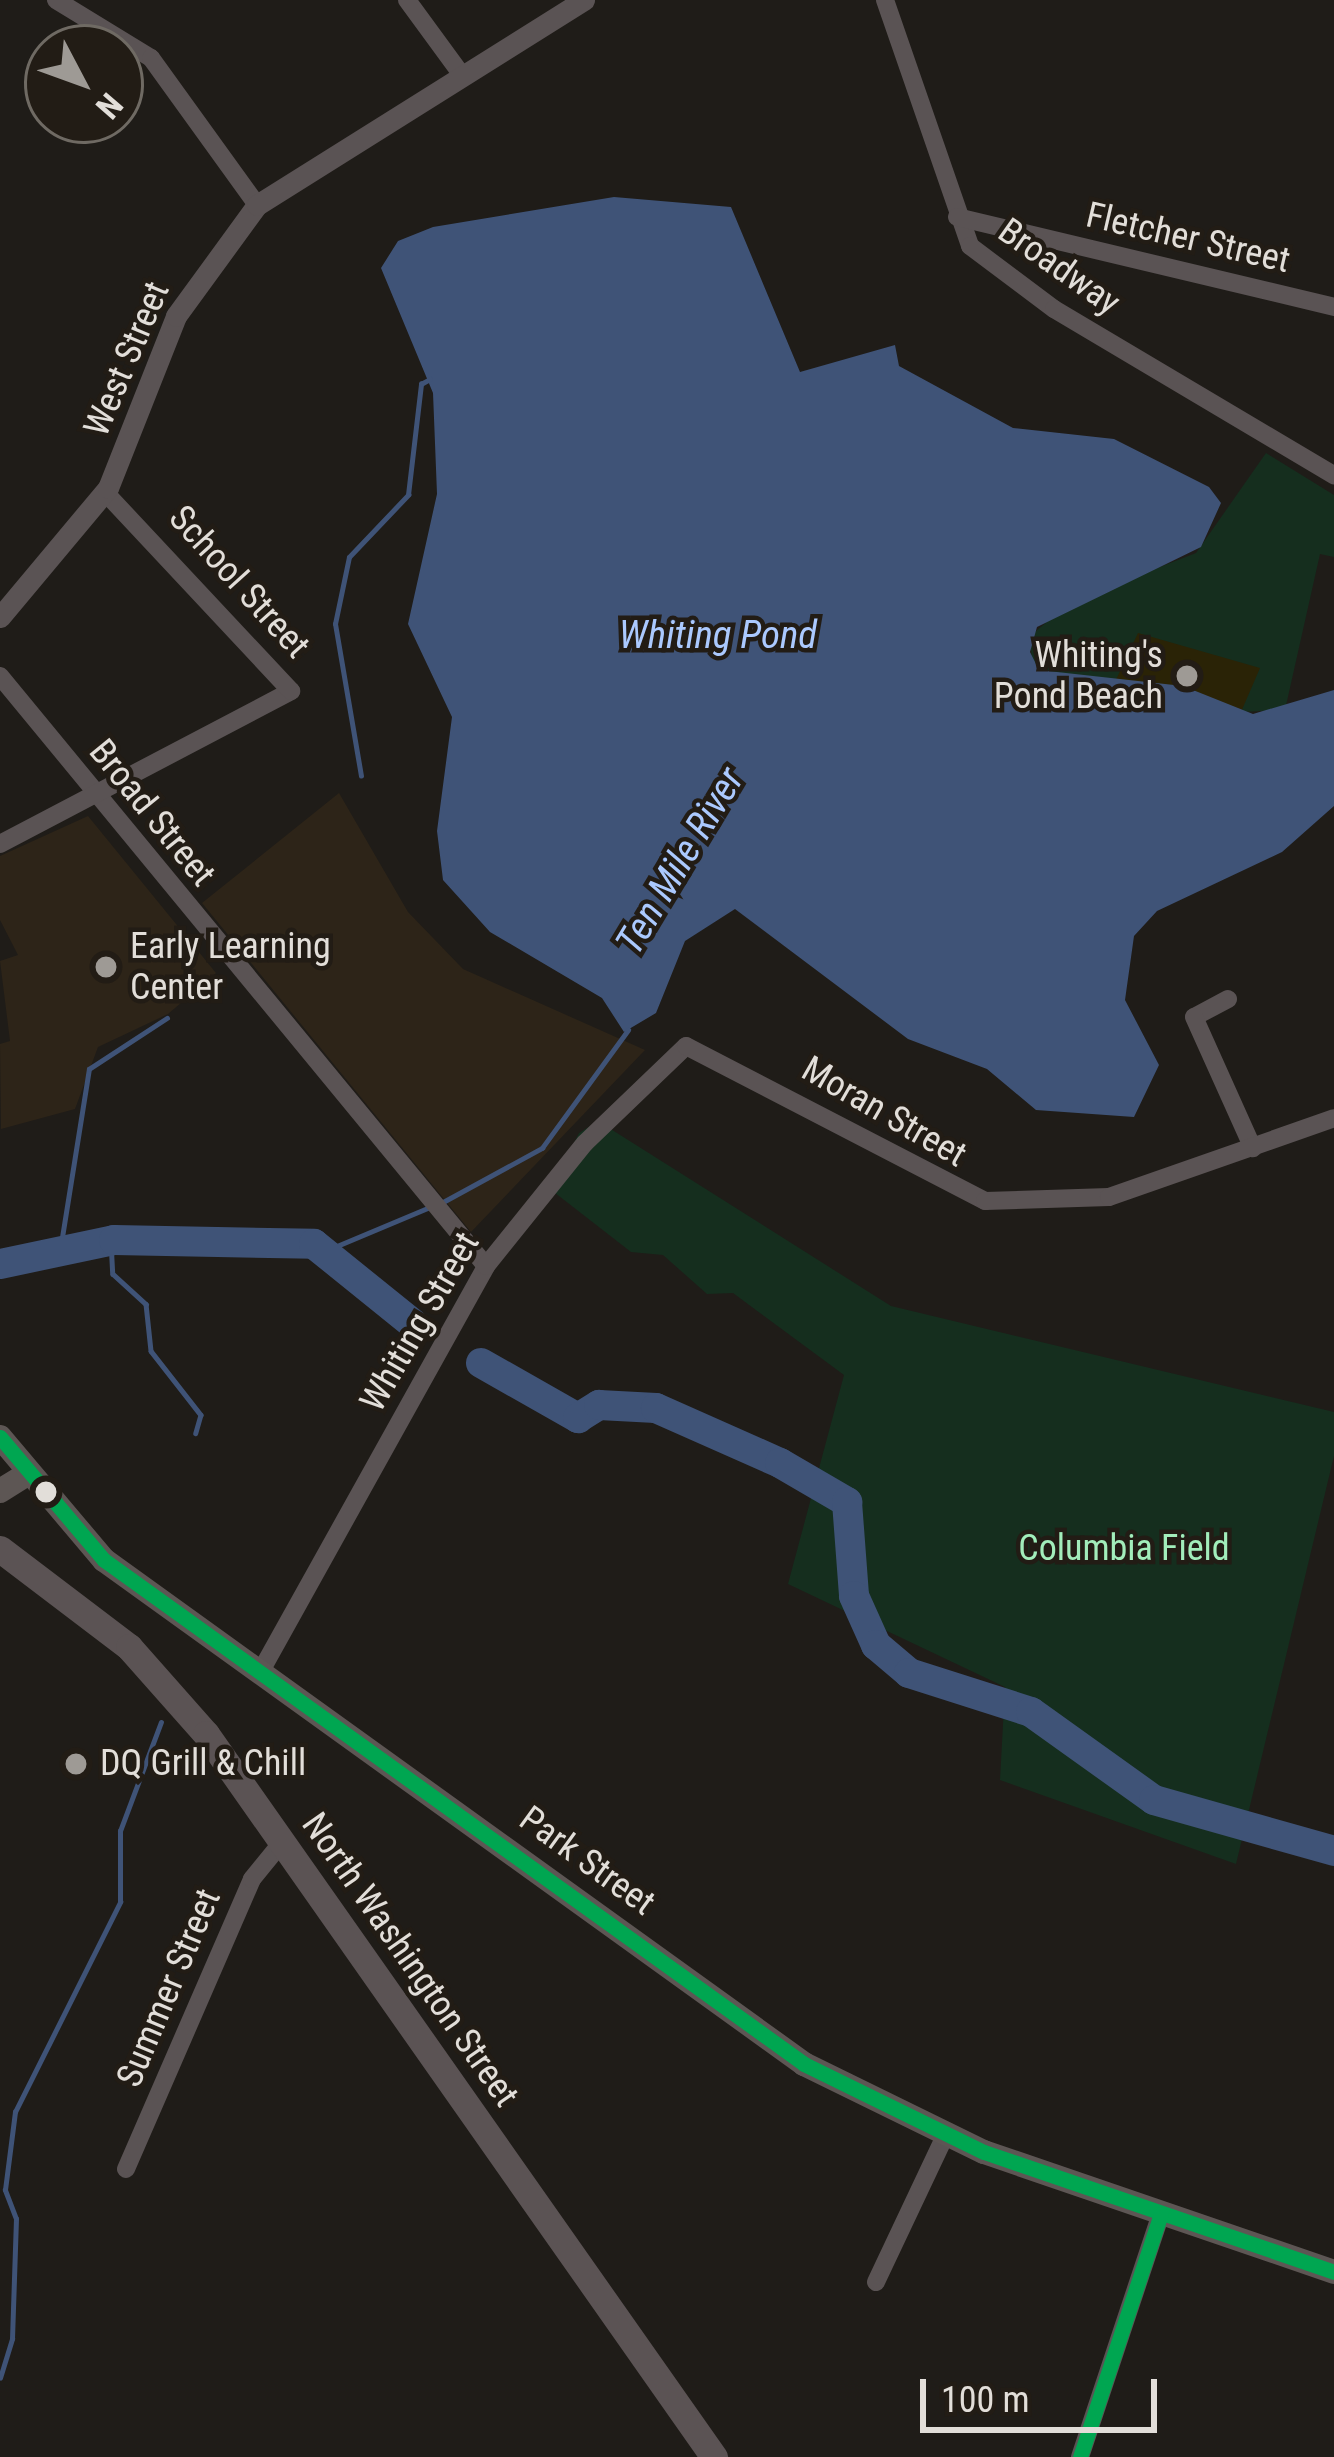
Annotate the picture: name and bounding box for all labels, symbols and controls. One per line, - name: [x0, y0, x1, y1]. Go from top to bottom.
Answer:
- north arrow: [24, 24, 144, 144]
- text: N: [88, 86, 131, 126]
- street label: Fletcher Street: [1082, 194, 1294, 282]
- street label: Broadway: [990, 209, 1128, 325]
- street label: West Street: [75, 275, 179, 443]
- street label: School Street: [159, 497, 319, 667]
- water label: Whiting Pond: [619, 612, 817, 658]
- place label: Whiting's Pond Beach: [994, 633, 1163, 718]
- marker: Whiting's Pond Beach: [1174, 663, 1200, 689]
- street label: Broad Street: [80, 731, 224, 895]
- water label: Ten Mile River: [606, 759, 754, 963]
- place label: Early Learning Center: [130, 924, 331, 1009]
- marker: Early Learning Center: [93, 954, 119, 980]
- street label: Moran Street: [794, 1048, 974, 1176]
- street label: Whiting Street: [351, 1225, 489, 1419]
- unlabelled marker: [35, 1481, 57, 1503]
- park label: Columbia Field: [1018, 1527, 1230, 1571]
- place label: DQ Grill & Chill: [100, 1742, 306, 1786]
- marker: DQ Grill & Chill: [63, 1751, 89, 1777]
- street label: Park Street: [511, 1797, 663, 1925]
- street label: North Washington Street: [292, 1805, 528, 2115]
- street label: Summer Street: [108, 1883, 230, 2093]
- scale bar: [926, 2355, 1163, 2429]
- text: 100 m: [941, 2379, 1030, 2421]

